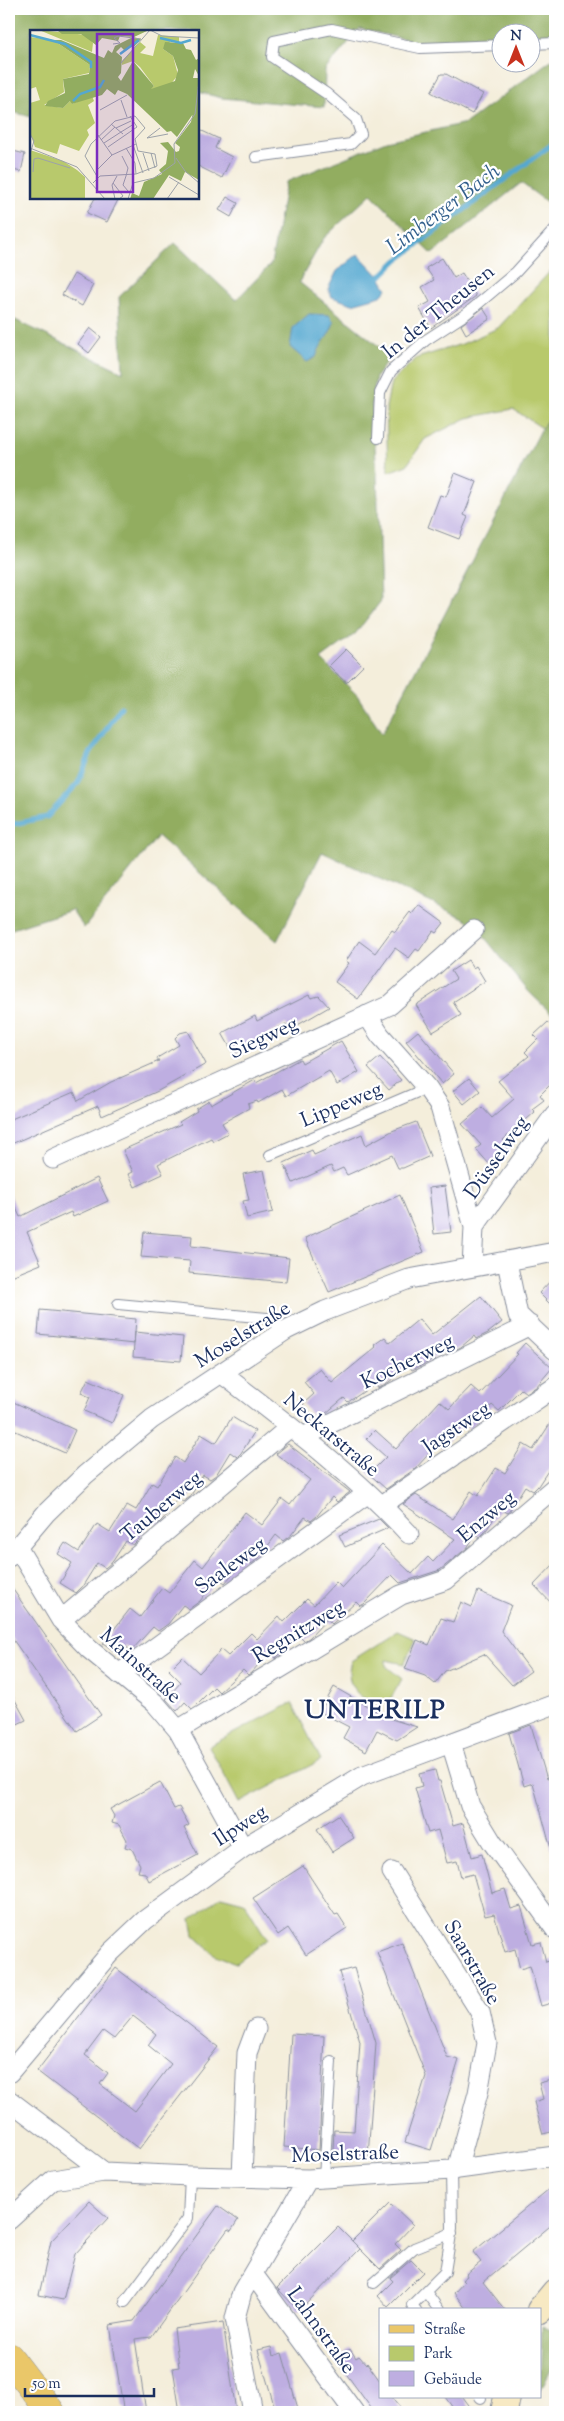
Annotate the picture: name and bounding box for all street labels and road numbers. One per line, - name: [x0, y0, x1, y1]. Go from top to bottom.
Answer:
- street label: In der Theusen: [377, 258, 502, 367]
- street label: Siegweg: [224, 1010, 304, 1068]
- street label: Lippeweg: [296, 1075, 387, 1136]
- street label: Düsselweg: [458, 1110, 537, 1206]
- street label: Moselstraße: [189, 1294, 297, 1377]
- street label: Kocherweg: [356, 1327, 459, 1398]
- street label: Neckarstraße: [276, 1386, 386, 1485]
- street label: Jagstweg: [416, 1395, 497, 1463]
- street label: Tauberweg: [115, 1464, 210, 1551]
- street label: Enzweg: [452, 1484, 523, 1551]
- street label: Saaleweg: [189, 1530, 273, 1603]
- street label: Regnitzweg: [247, 1593, 351, 1672]
- street label: Mainstraße: [92, 1621, 187, 1711]
- street label: Ilpweg: [208, 1798, 274, 1855]
- street label: Saarstraße: [435, 1915, 508, 2011]
- street label: Moselstraße: [291, 2138, 400, 2172]
- street label: Lahnstraße: [279, 2282, 362, 2381]

